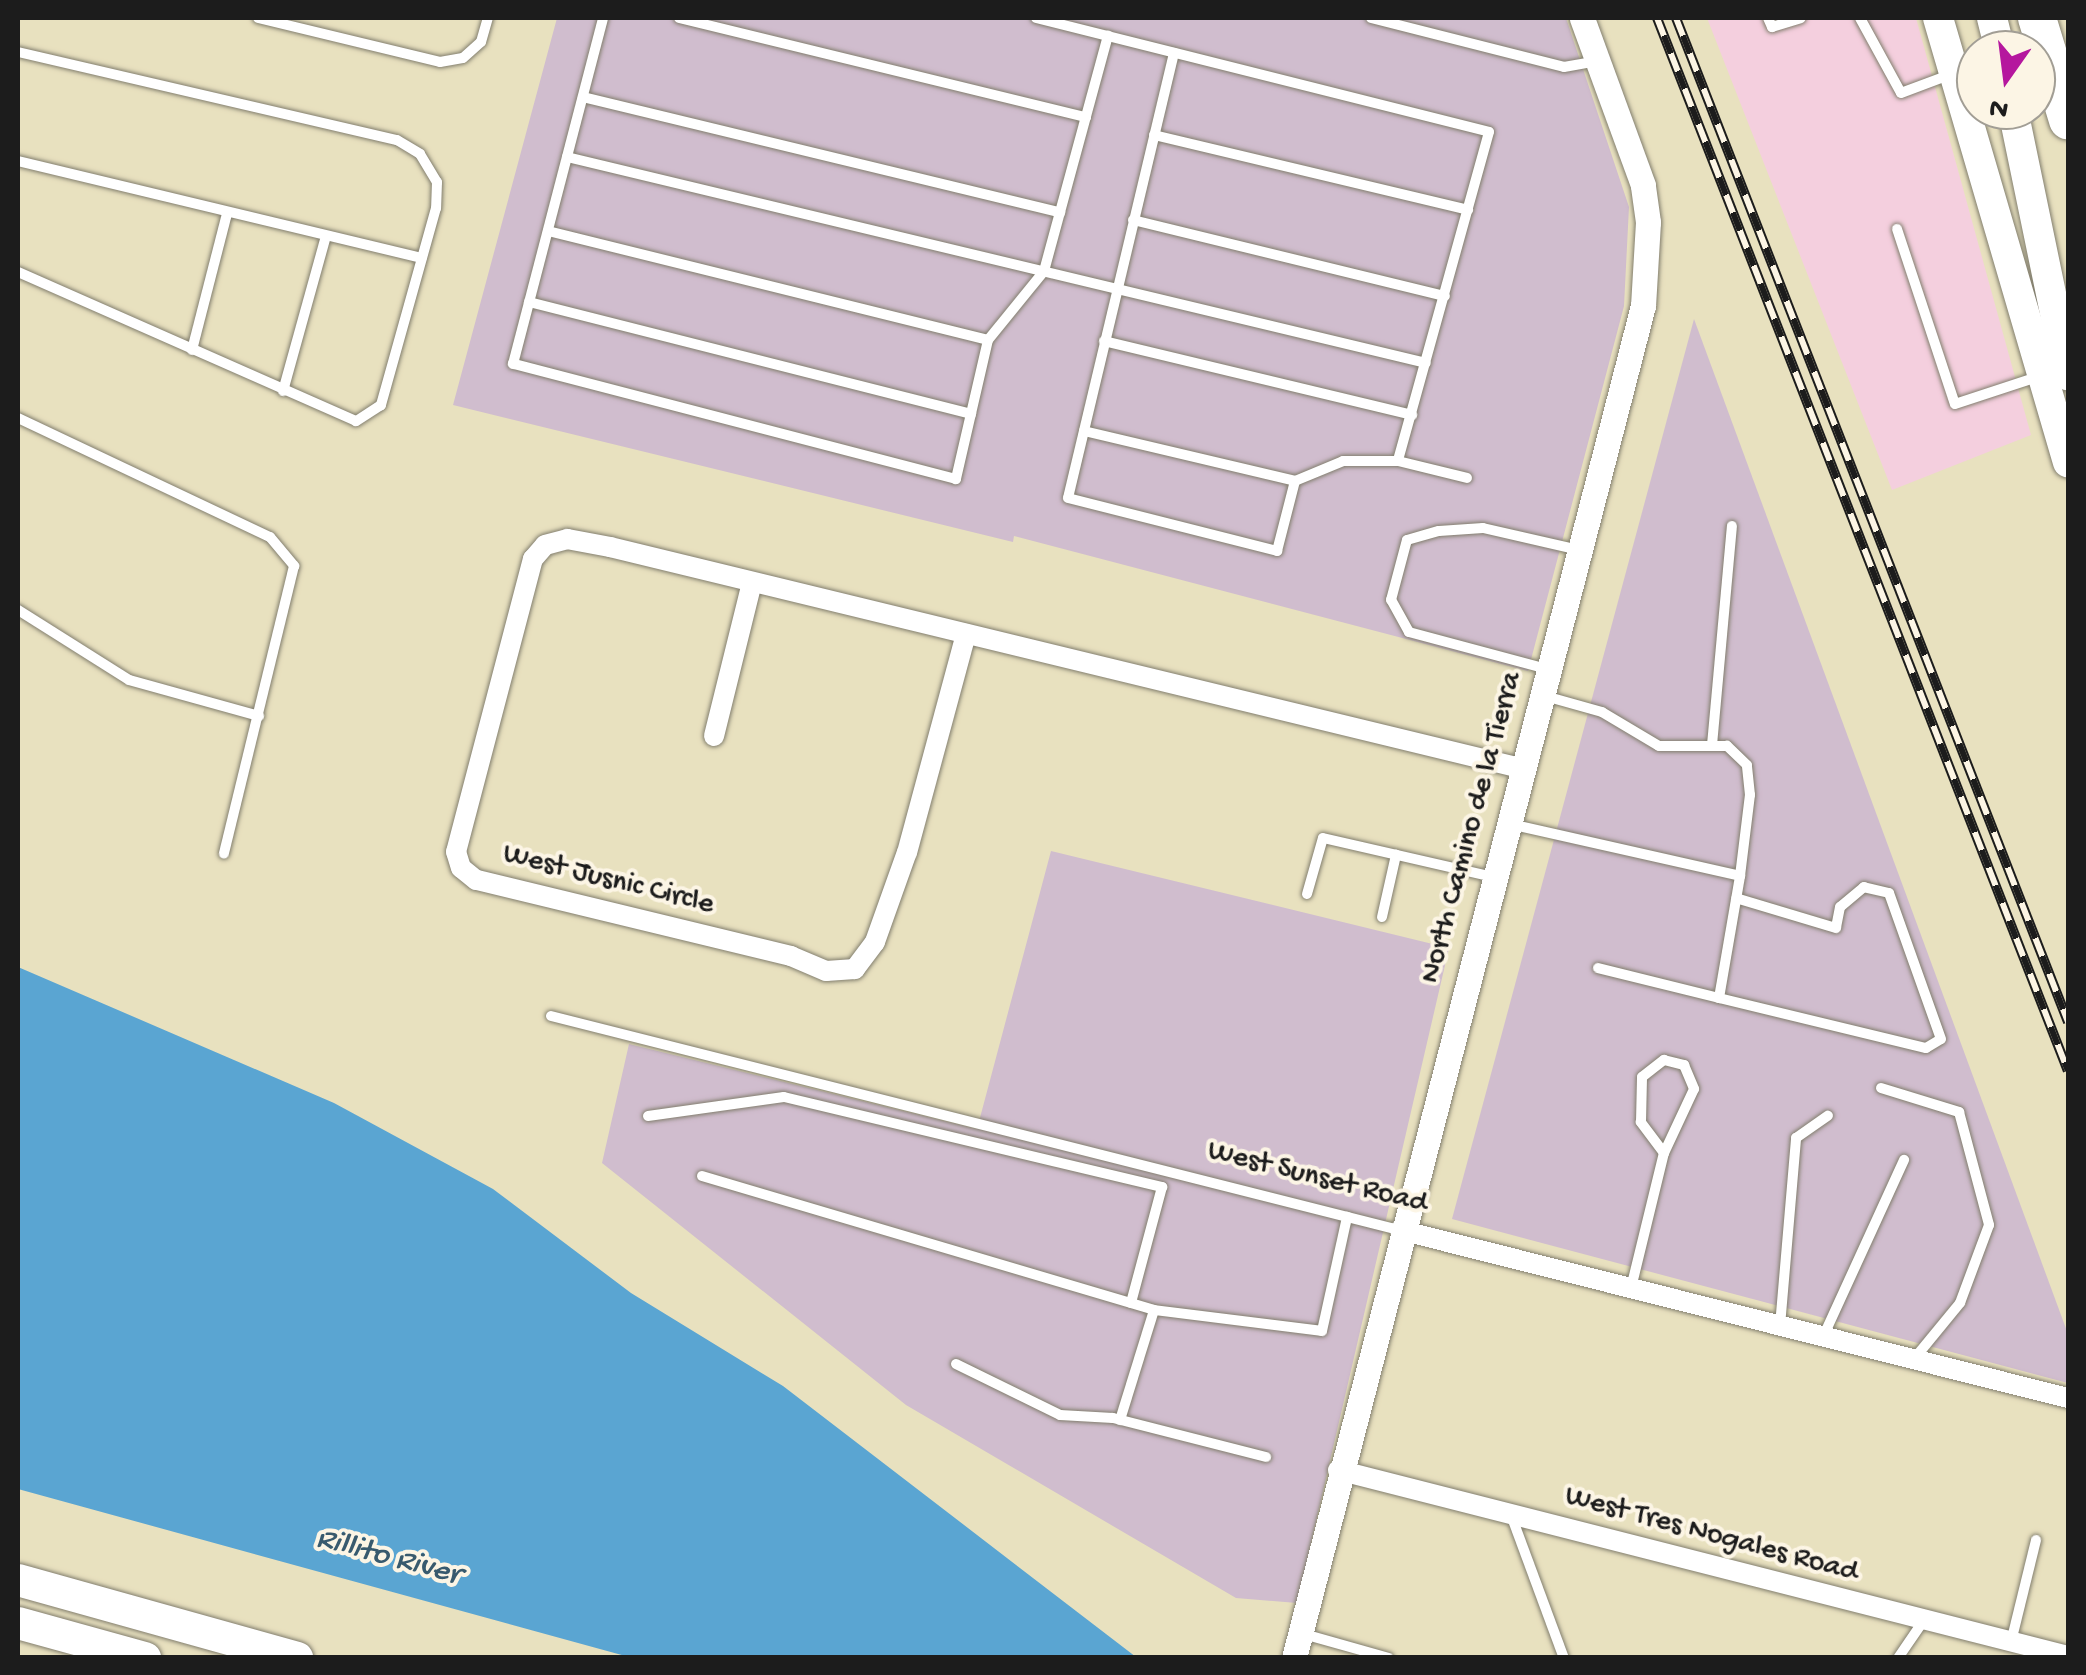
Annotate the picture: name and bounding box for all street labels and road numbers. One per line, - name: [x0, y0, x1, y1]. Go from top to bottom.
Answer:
- street label: North Camino de la Tierra: [1414, 668, 1532, 988]
- street label: West Jusnic Circle: [499, 837, 717, 925]
- street label: West Sunset Road: [1203, 1134, 1431, 1224]
- street label: West Tres Nogales Road: [1561, 1480, 1861, 1592]

